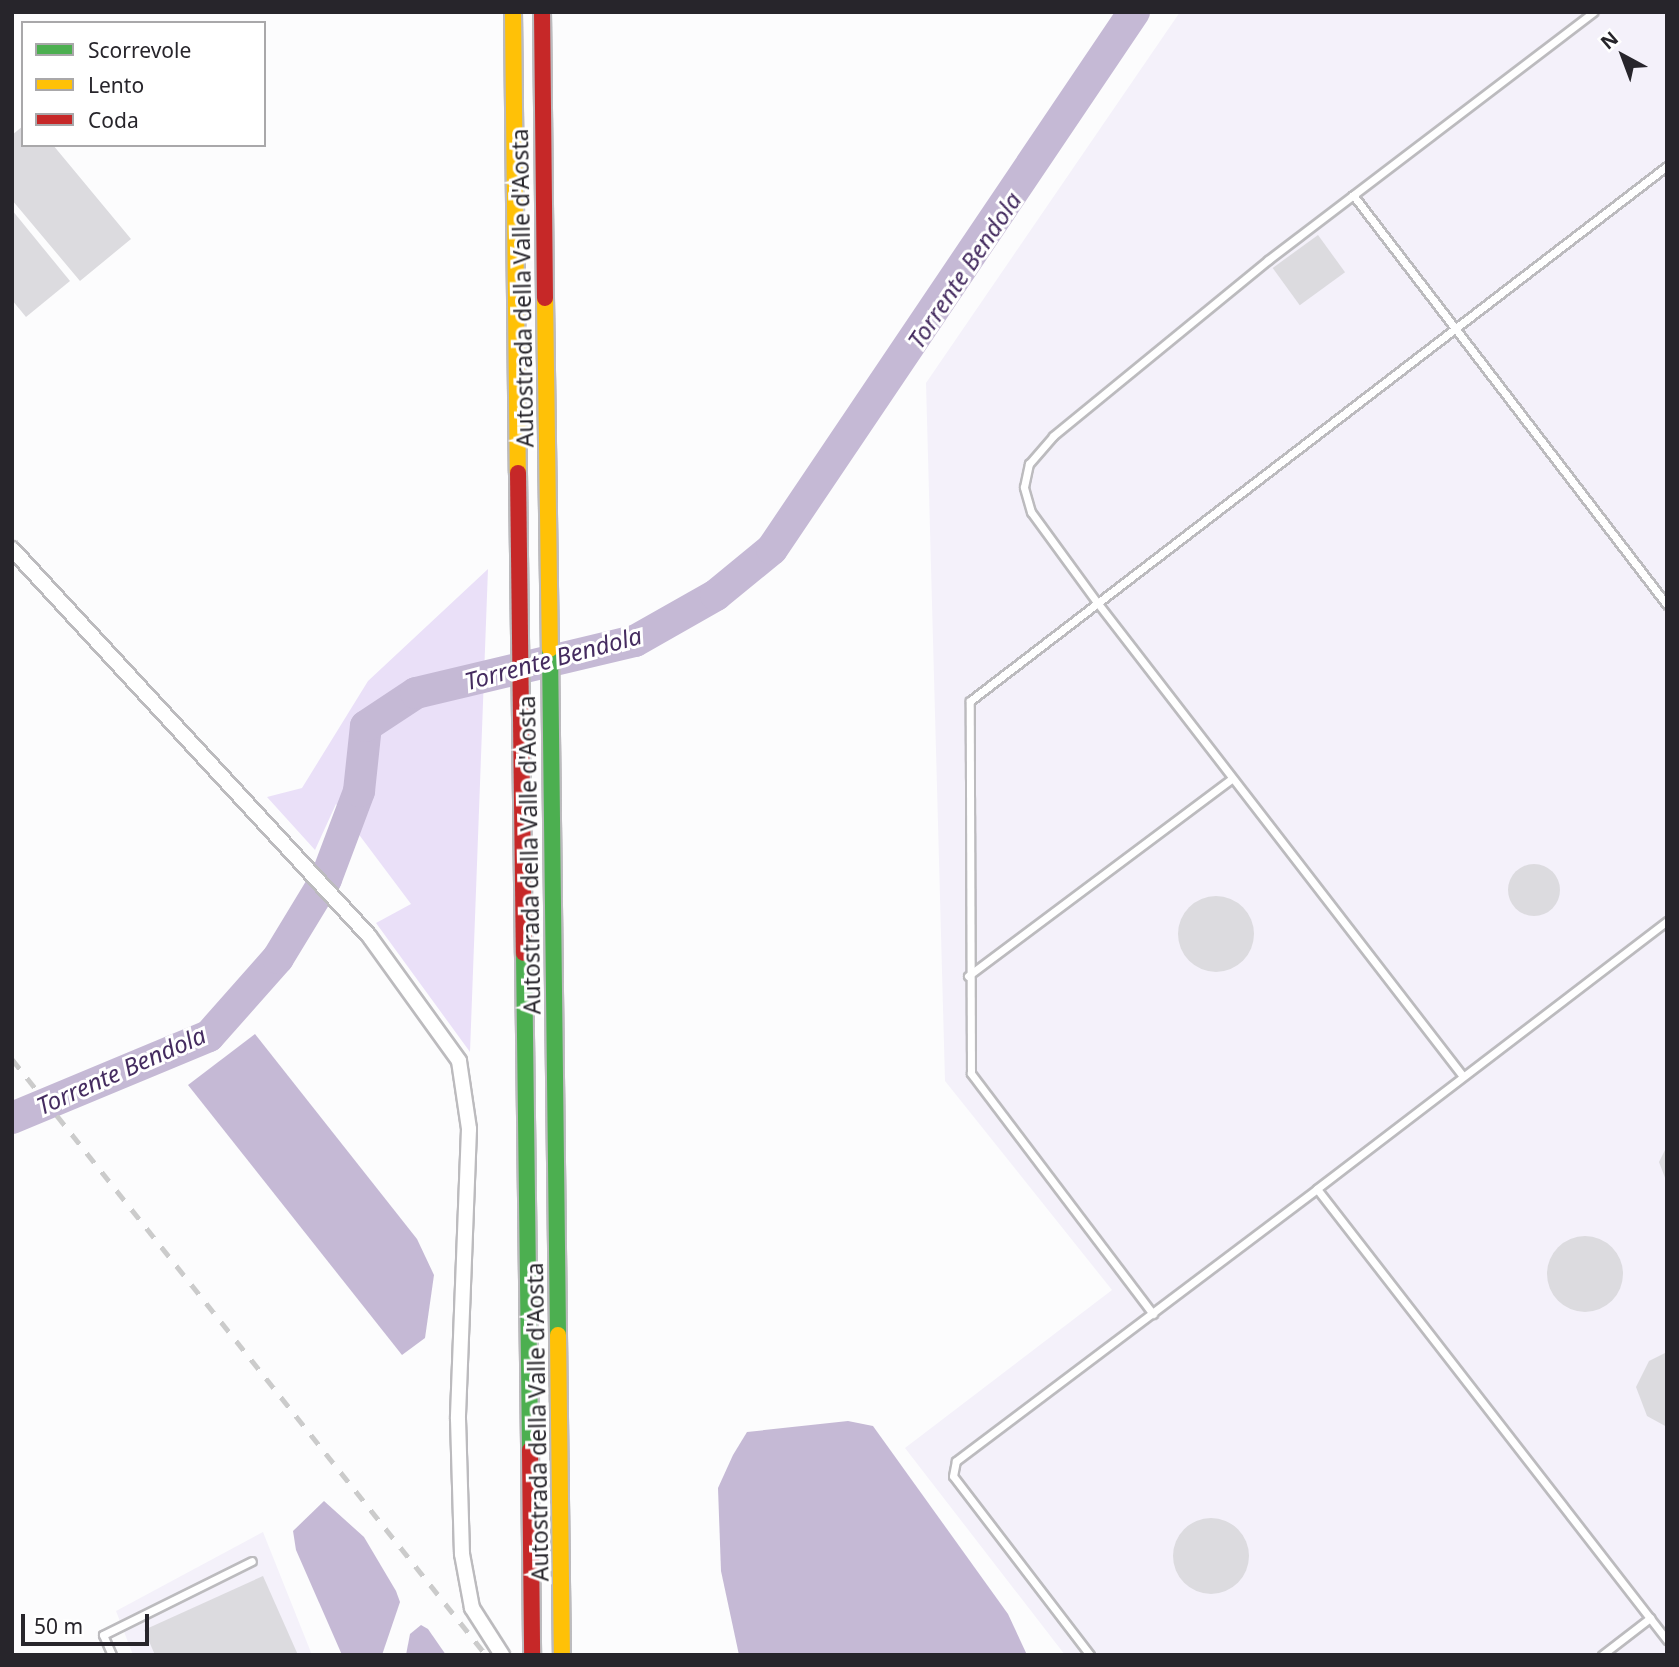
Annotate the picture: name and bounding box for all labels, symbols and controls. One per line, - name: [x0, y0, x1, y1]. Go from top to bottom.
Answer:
- legend: [21, 21, 266, 147]
- north arrow: [1588, 21, 1658, 91]
- text: N: [1595, 25, 1624, 55]
- text: Scorrevole: [88, 36, 191, 64]
- text: Lento: [88, 71, 144, 99]
- text: Coda: [88, 106, 139, 134]
- street label: Autostrada della Valle d'Aosta: [505, 128, 539, 448]
- water label: Torrente Bendola: [901, 186, 1027, 354]
- water label: Torrente Bendola: [461, 621, 645, 695]
- street label: Autostrada della Valle d'Aosta: [512, 695, 546, 1015]
- water label: Torrente Bendola: [32, 1020, 210, 1120]
- street label: Autostrada della Valle d'Aosta: [520, 1262, 554, 1582]
- scale bar: [24, 1600, 152, 1644]
- text: 50 m: [34, 1612, 83, 1640]

